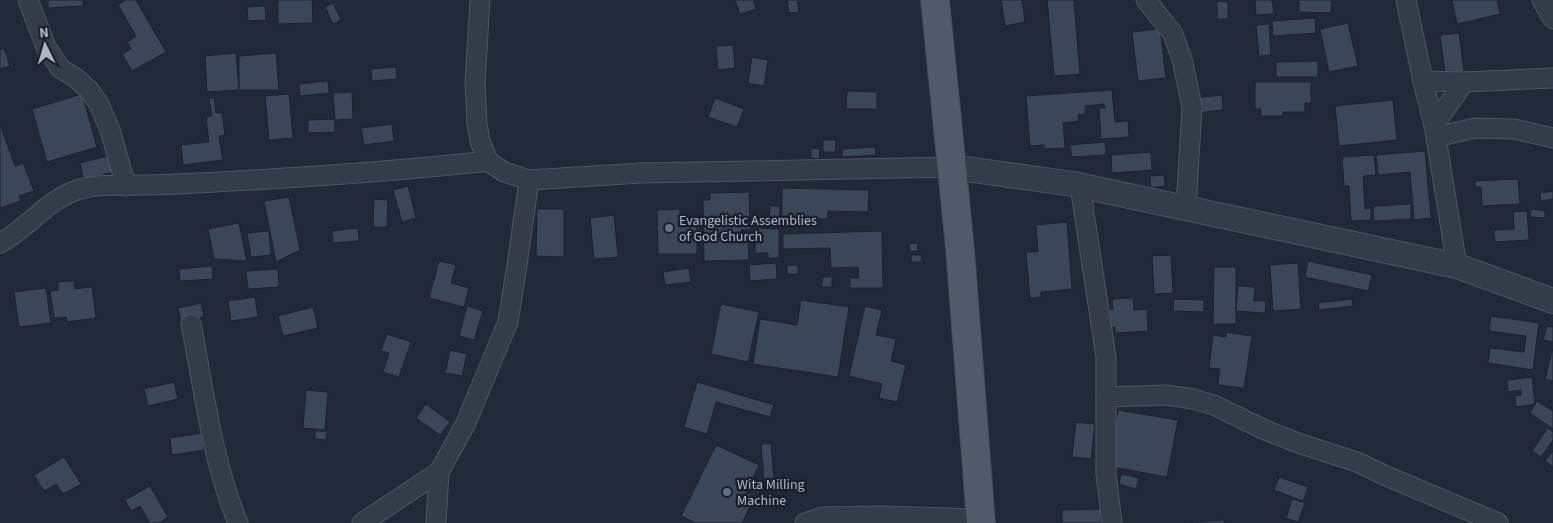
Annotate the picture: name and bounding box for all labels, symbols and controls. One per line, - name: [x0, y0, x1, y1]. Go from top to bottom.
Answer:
- north arrow: [20, 20, 70, 70]
- text: N: [38, 23, 49, 43]
- place label: Evangelistic Assemblies of God Church: [679, 211, 817, 247]
- marker: Evangelistic Assemblies of God Church: [663, 222, 675, 234]
- place label: Wita Milling Machine: [737, 475, 805, 511]
- marker: Wita Milling Machine: [721, 486, 733, 498]

